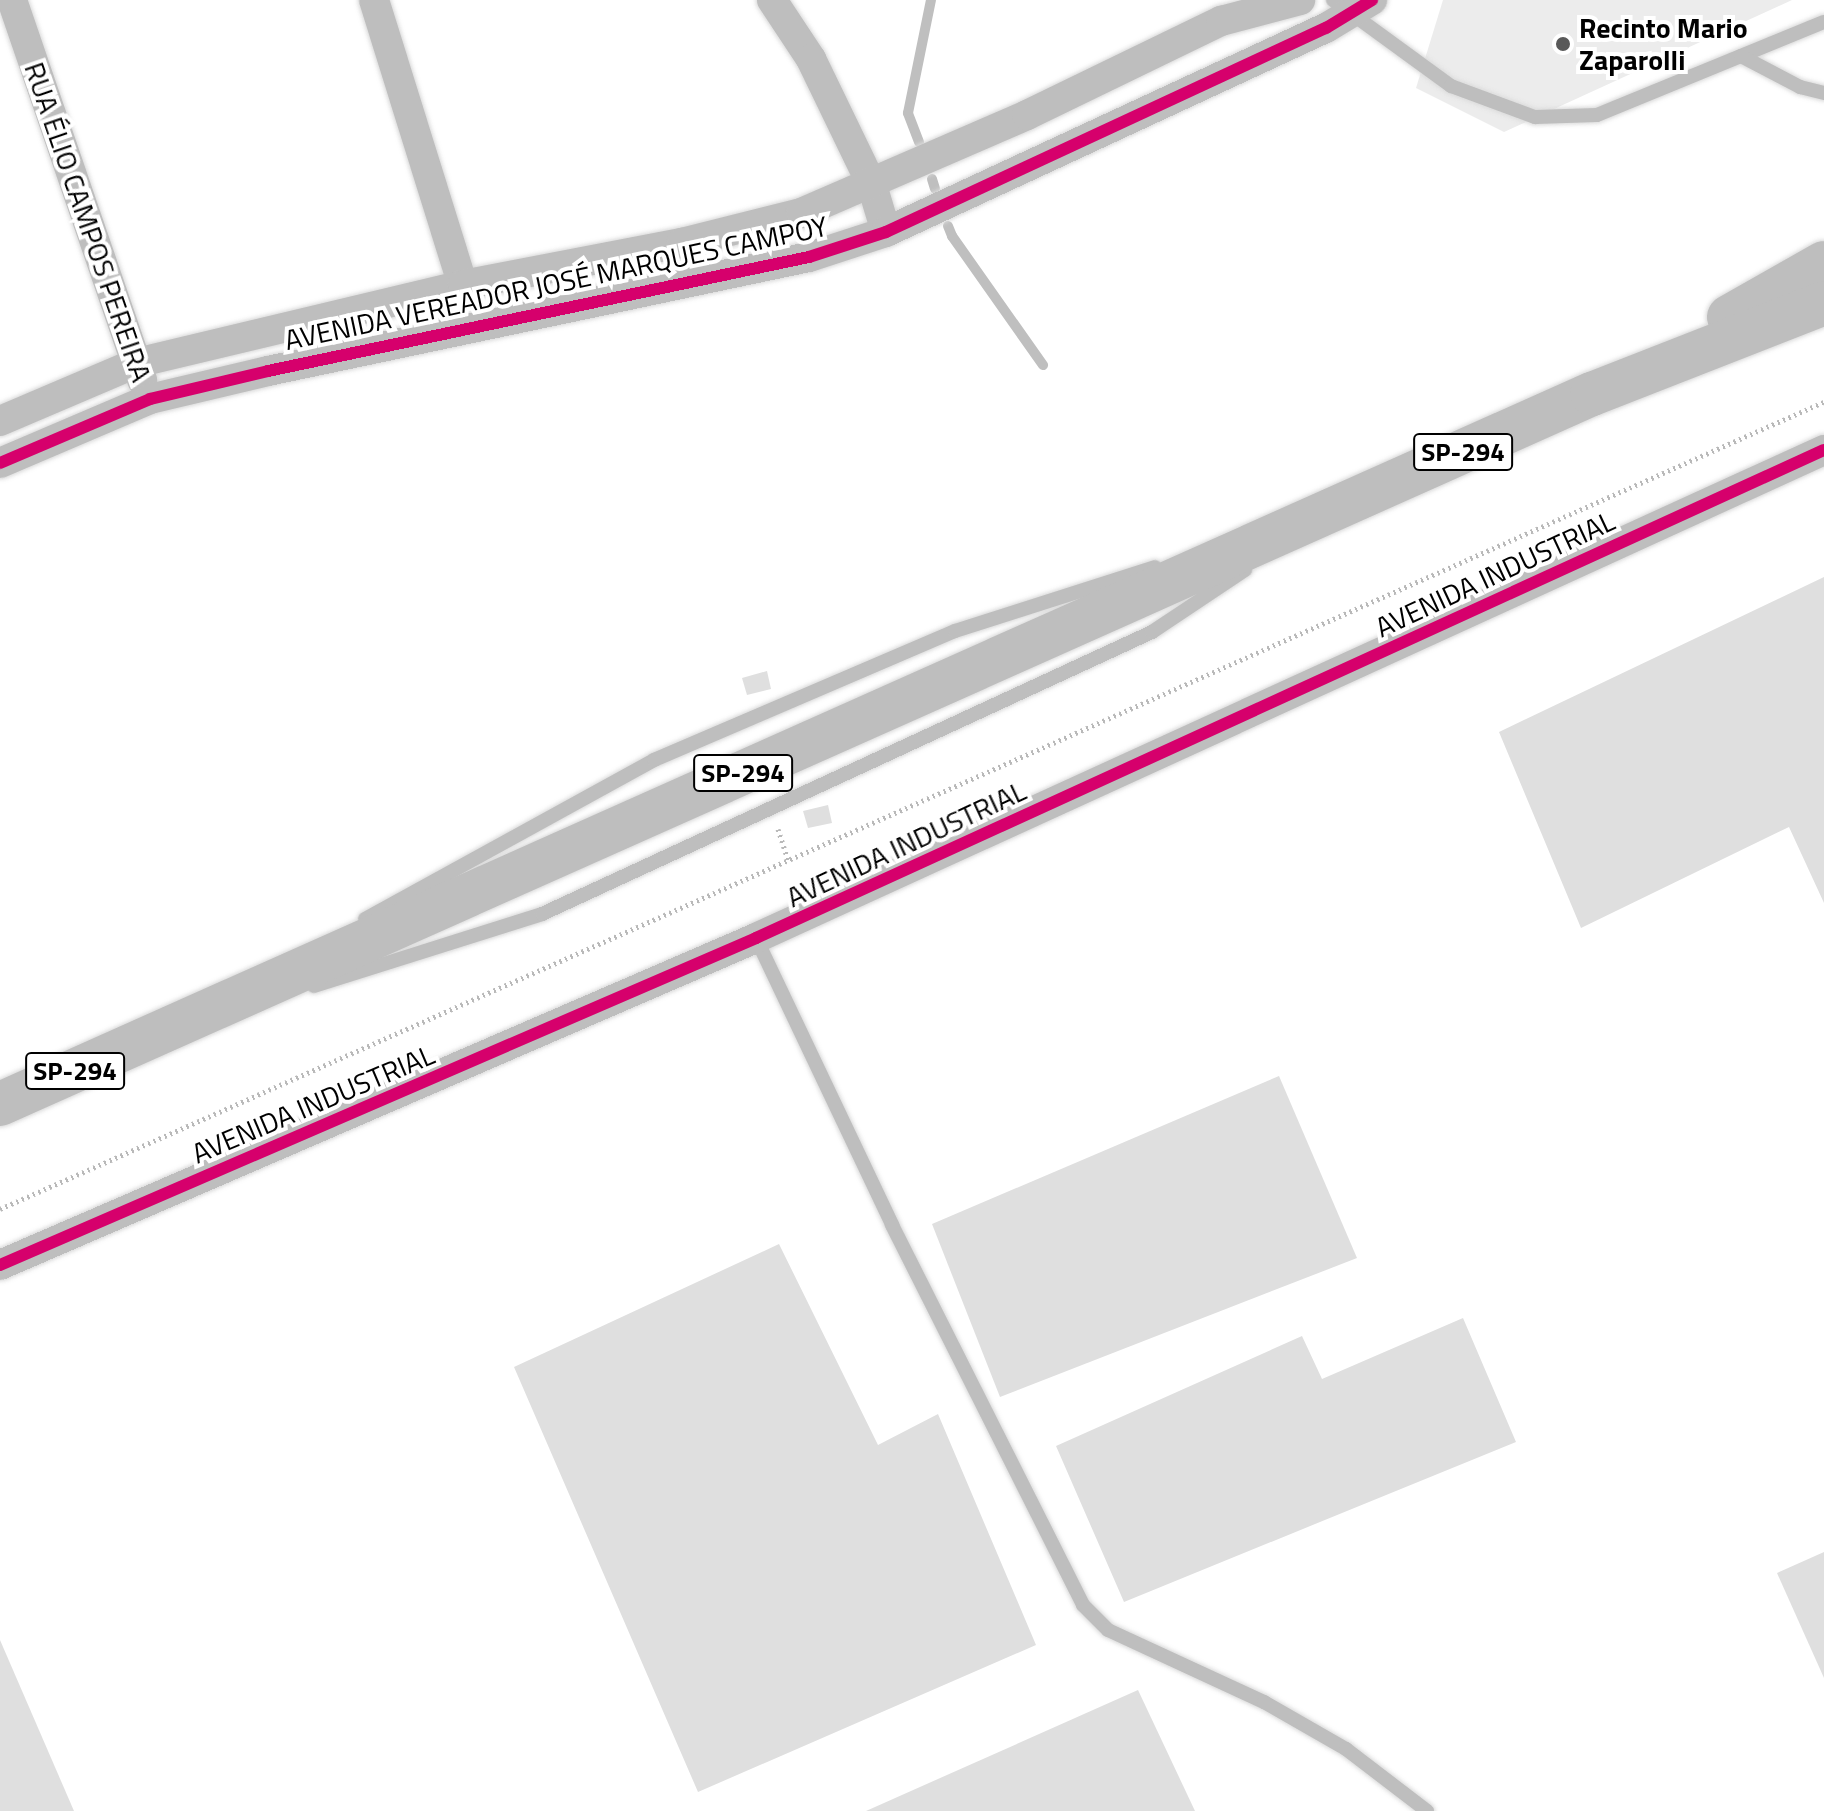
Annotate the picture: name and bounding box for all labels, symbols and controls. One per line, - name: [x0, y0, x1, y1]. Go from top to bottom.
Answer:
- place label: Recinto Mario Zaparolli: [1579, 11, 1748, 77]
- marker: Recinto Mario Zaparolli: [1554, 35, 1572, 53]
- street label: RUA ÉLIO CAMPOS PEREIRA: [17, 58, 159, 386]
- street label: AVENIDA VEREADOR JOSÉ MARQUES CAMPOY: [282, 209, 830, 357]
- road number: SP-294: [1413, 430, 1513, 474]
- street label: AVENIDA INDUSTRIAL: [1370, 504, 1620, 644]
- road number: SP-294: [693, 751, 793, 795]
- street label: AVENIDA INDUSTRIAL: [781, 774, 1031, 914]
- street label: AVENIDA INDUSTRIAL: [187, 1038, 439, 1170]
- road number: SP-294: [25, 1049, 125, 1093]

